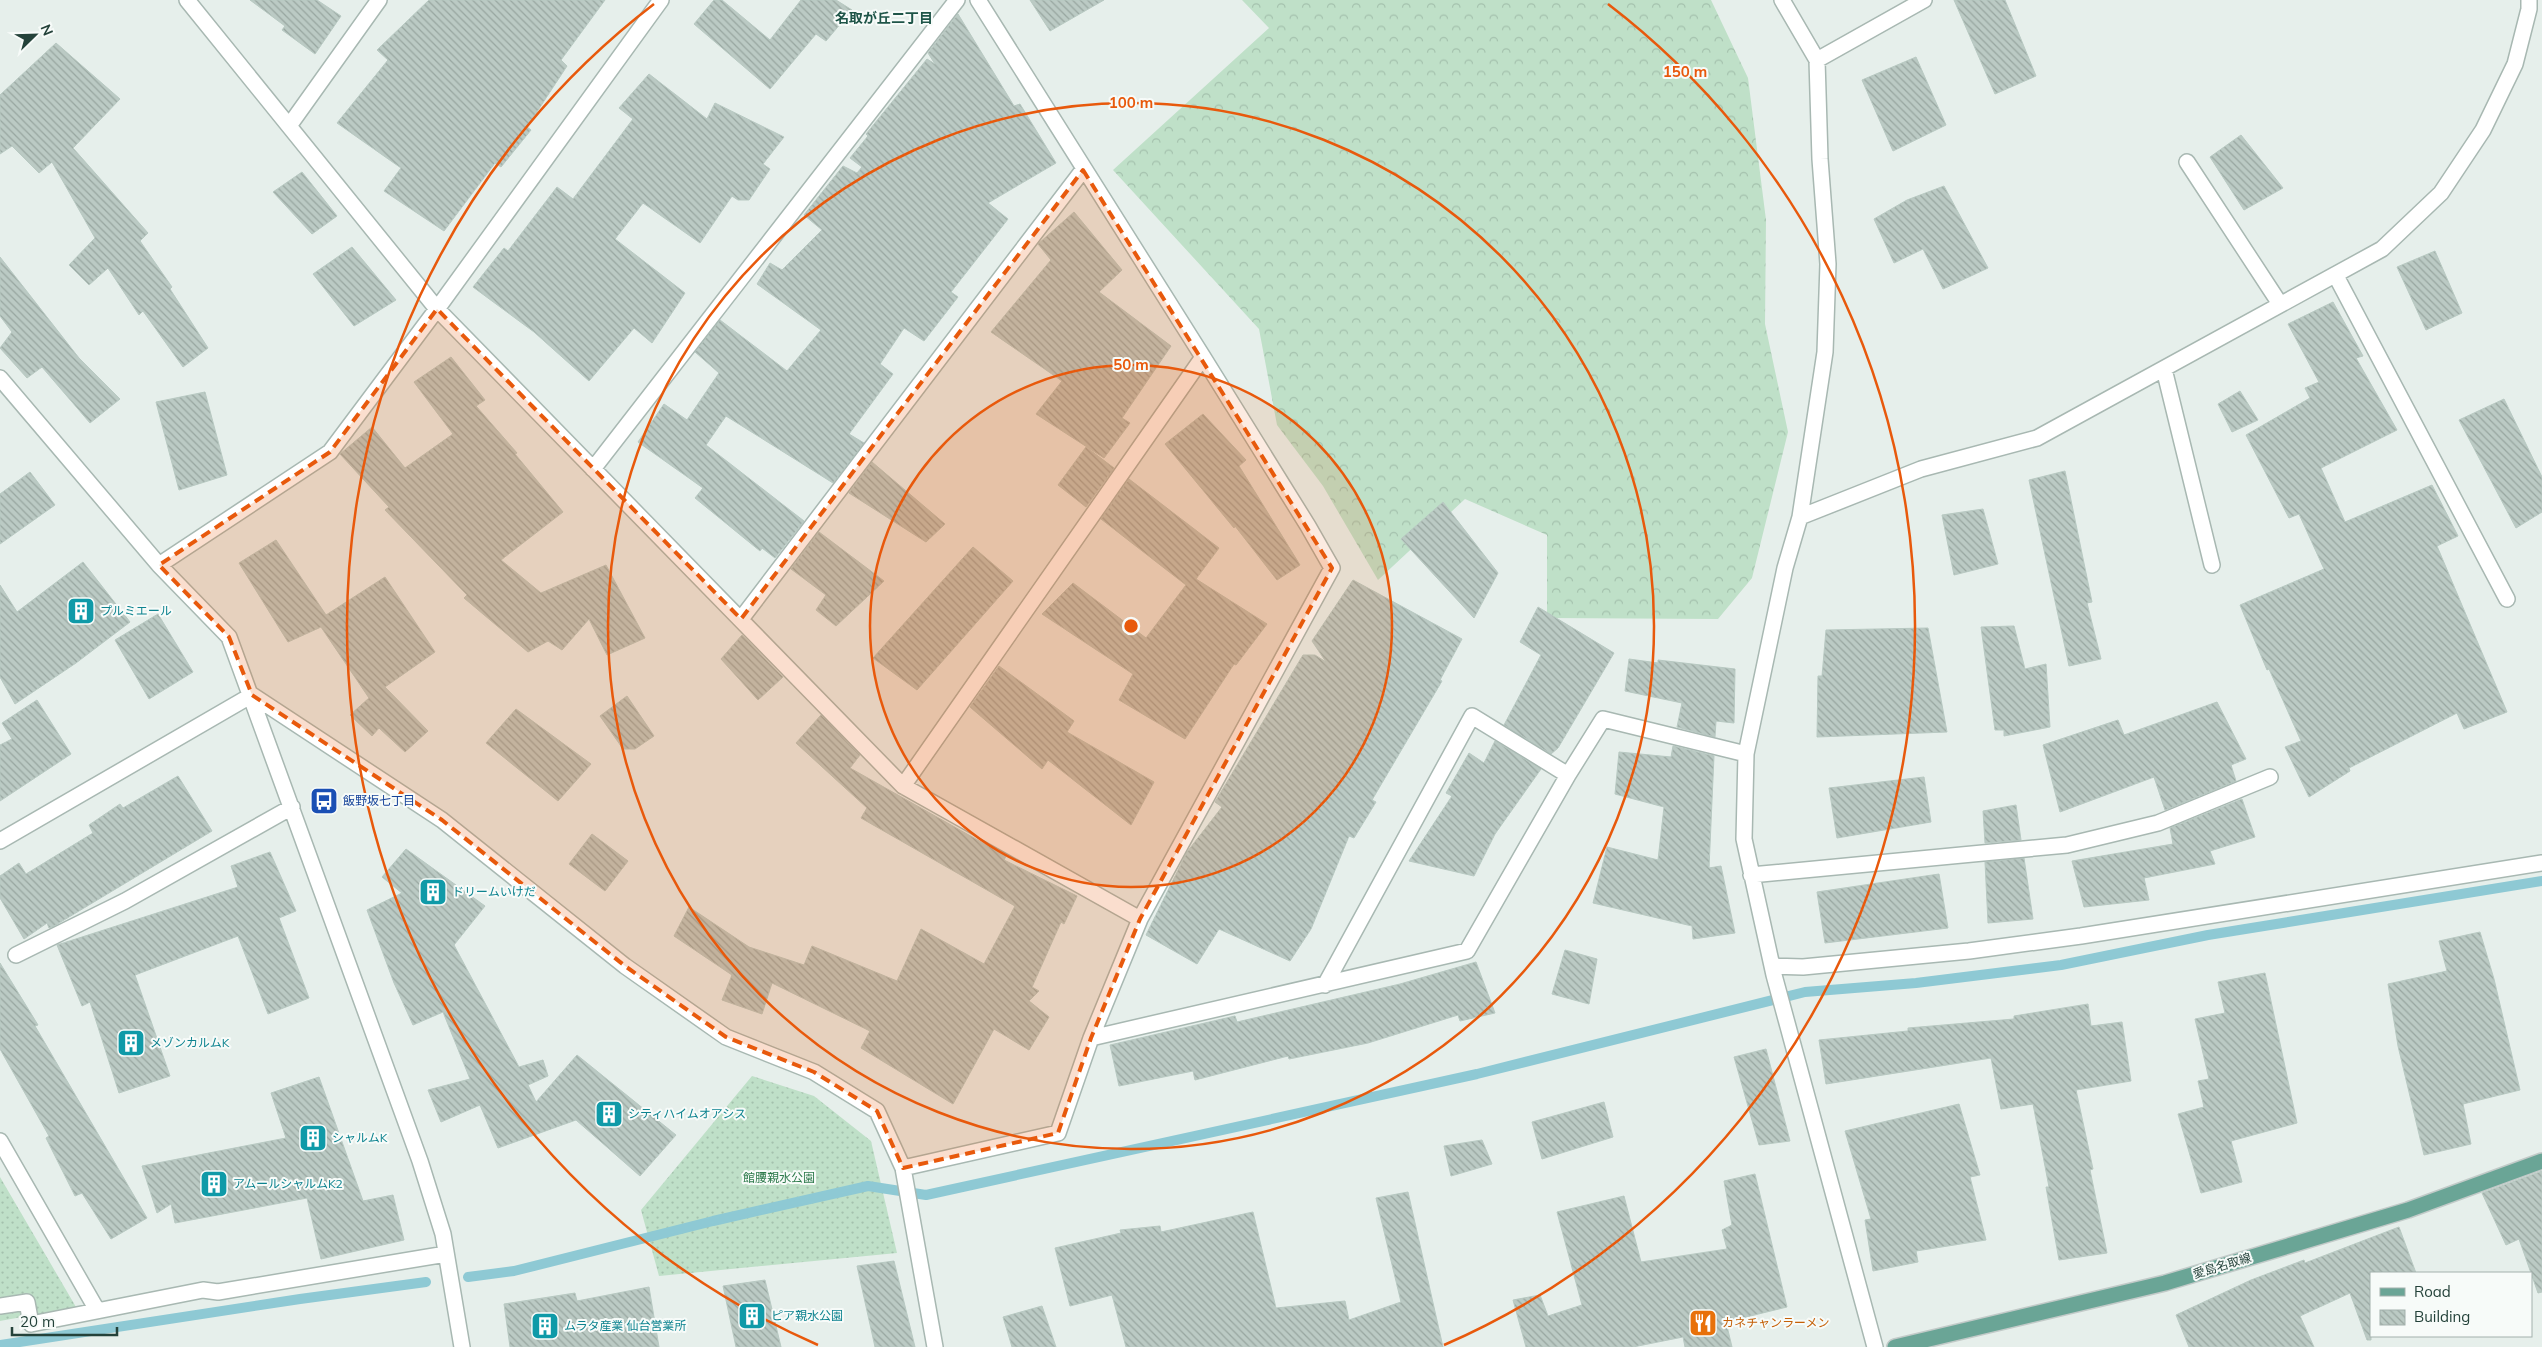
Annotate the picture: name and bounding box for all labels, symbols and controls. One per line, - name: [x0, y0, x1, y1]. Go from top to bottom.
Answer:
- district label: 名取が丘二丁目: [835, 9, 933, 27]
- north arrow: [10, 10, 60, 60]
- text: N: [37, 22, 57, 38]
- text: 150 m: [1663, 62, 1707, 81]
- text: 100 m: [1109, 93, 1153, 112]
- text: 50 m: [1113, 355, 1149, 374]
- building icon: プルミエール: [66, 596, 96, 626]
- place label: プルミエール: [100, 603, 172, 618]
- centre of rings: [1122, 617, 1140, 635]
- bus stop icon: 飯野坂七丁目: [309, 786, 339, 816]
- place label: 飯野坂七丁目: [343, 793, 415, 808]
- building icon: ドリームいけだ: [418, 877, 448, 907]
- place label: ドリームいけだ: [452, 884, 536, 899]
- building icon: メゾンカルムK: [116, 1028, 146, 1058]
- place label: メゾンカルムK: [150, 1035, 230, 1050]
- building icon: シティハイムオアシス: [594, 1099, 624, 1129]
- place label: シティハイムオアシス: [628, 1106, 746, 1121]
- building icon: シャルムK: [298, 1123, 328, 1153]
- place label: シャルムK: [332, 1130, 388, 1145]
- building icon: アムールシャルムK2: [199, 1169, 229, 1199]
- park label: 館腰親水公園: [743, 1170, 815, 1185]
- place label: アムールシャルムK2: [233, 1176, 343, 1191]
- street label: 愛島名取線: [2191, 1250, 2253, 1281]
- legend: [2370, 1272, 2532, 1337]
- text: Road: [2414, 1282, 2451, 1301]
- building icon: ピア親水公園: [737, 1301, 767, 1331]
- scale bar: [12, 1304, 118, 1336]
- text: Building: [2414, 1307, 2470, 1326]
- place label: ピア親水公園: [771, 1308, 843, 1323]
- restaurant icon: カネチャンラーメン: [1688, 1308, 1718, 1338]
- building icon: ムラタ産業 仙台営業所: [530, 1311, 560, 1341]
- text: 20 m: [20, 1312, 55, 1331]
- place label: カネチャンラーメン: [1722, 1315, 1829, 1330]
- place label: ムラタ産業 仙台営業所: [564, 1318, 687, 1333]

